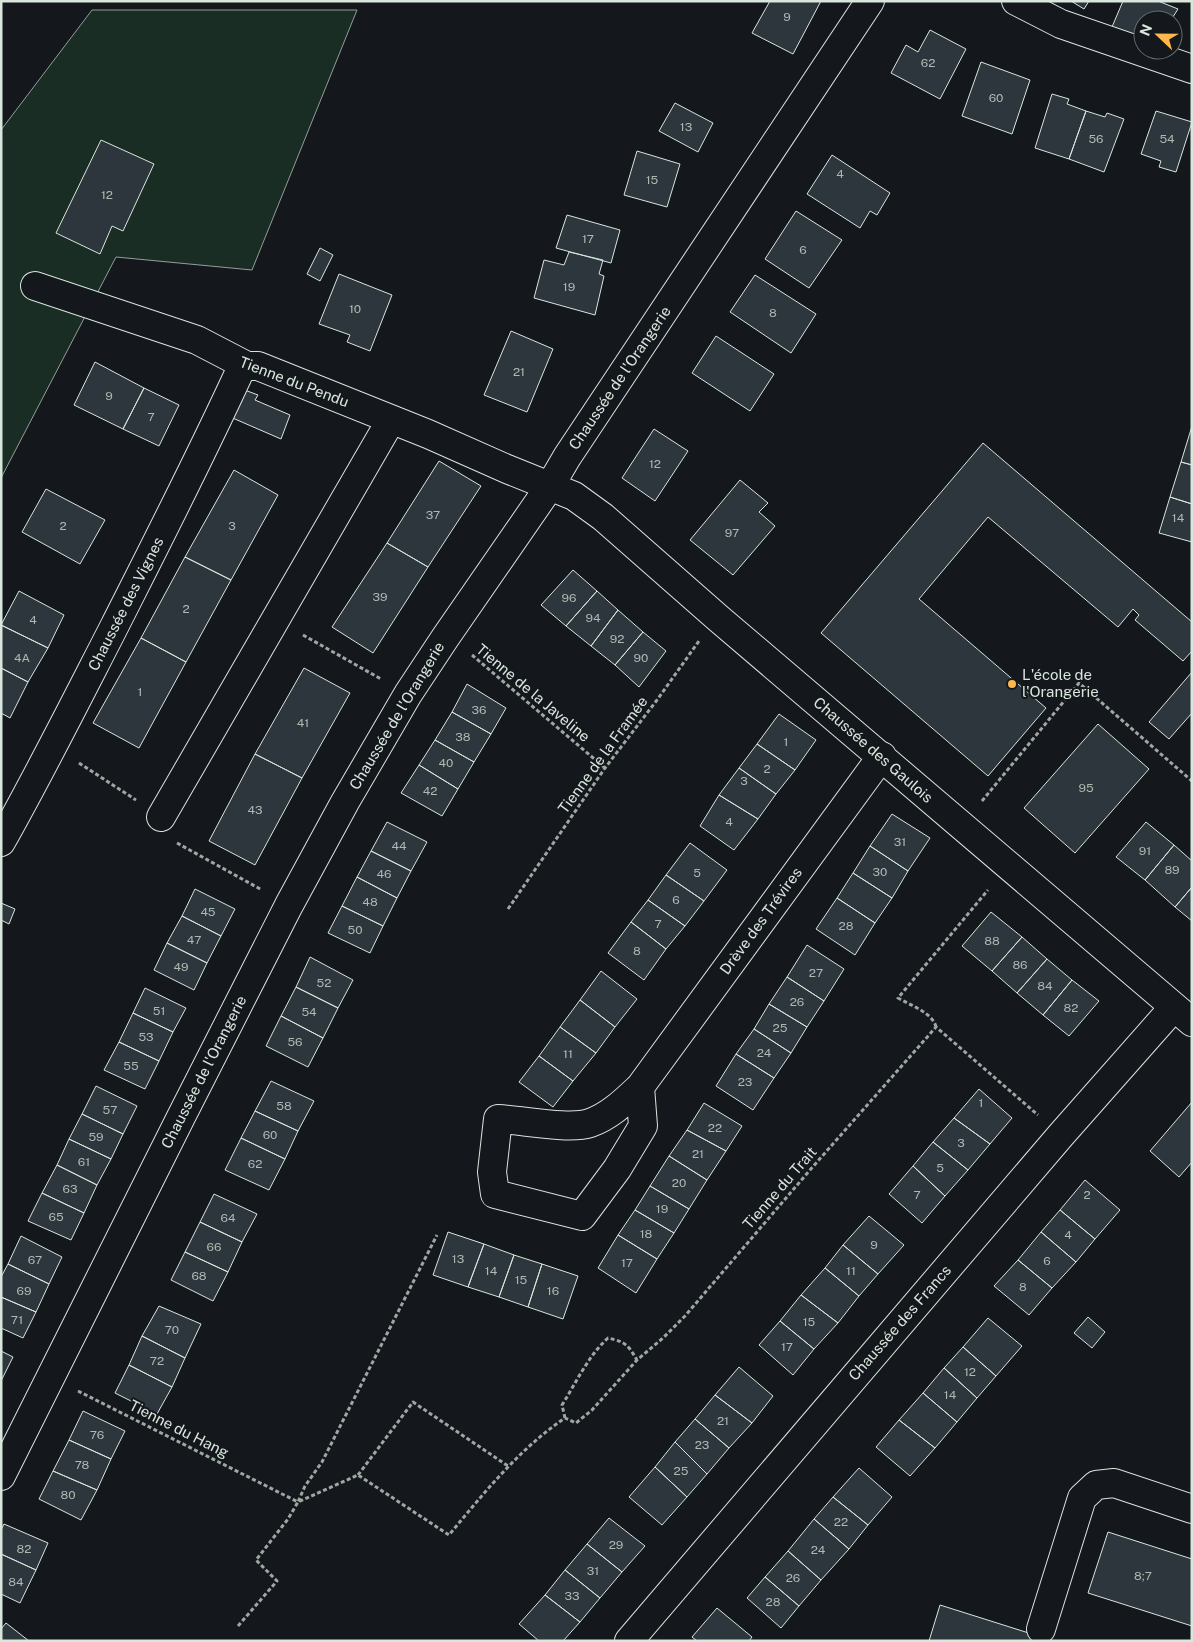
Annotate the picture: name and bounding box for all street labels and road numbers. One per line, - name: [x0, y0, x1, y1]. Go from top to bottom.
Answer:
- street label: Chaussée de l'Orangerie: [565, 303, 674, 453]
- street label: Tienne du Pendu: [237, 353, 351, 410]
- street label: Chaussée des Vignes: [84, 534, 167, 673]
- street label: Chaussée de l'Orangerie: [346, 639, 447, 793]
- street label: Tienne de la Javeline: [473, 640, 594, 745]
- street label: Tienne de la Framée: [554, 693, 651, 817]
- street label: Chaussée des Gaulois: [810, 693, 936, 806]
- street label: Drève des Trévires: [716, 864, 805, 977]
- street label: Chaussée de l'Orangerie: [158, 993, 250, 1151]
- street label: Tienne du Trait: [739, 1143, 820, 1232]
- street label: Chaussée des Francs: [845, 1262, 954, 1384]
- street label: Tienne du Hang: [127, 1396, 232, 1461]

